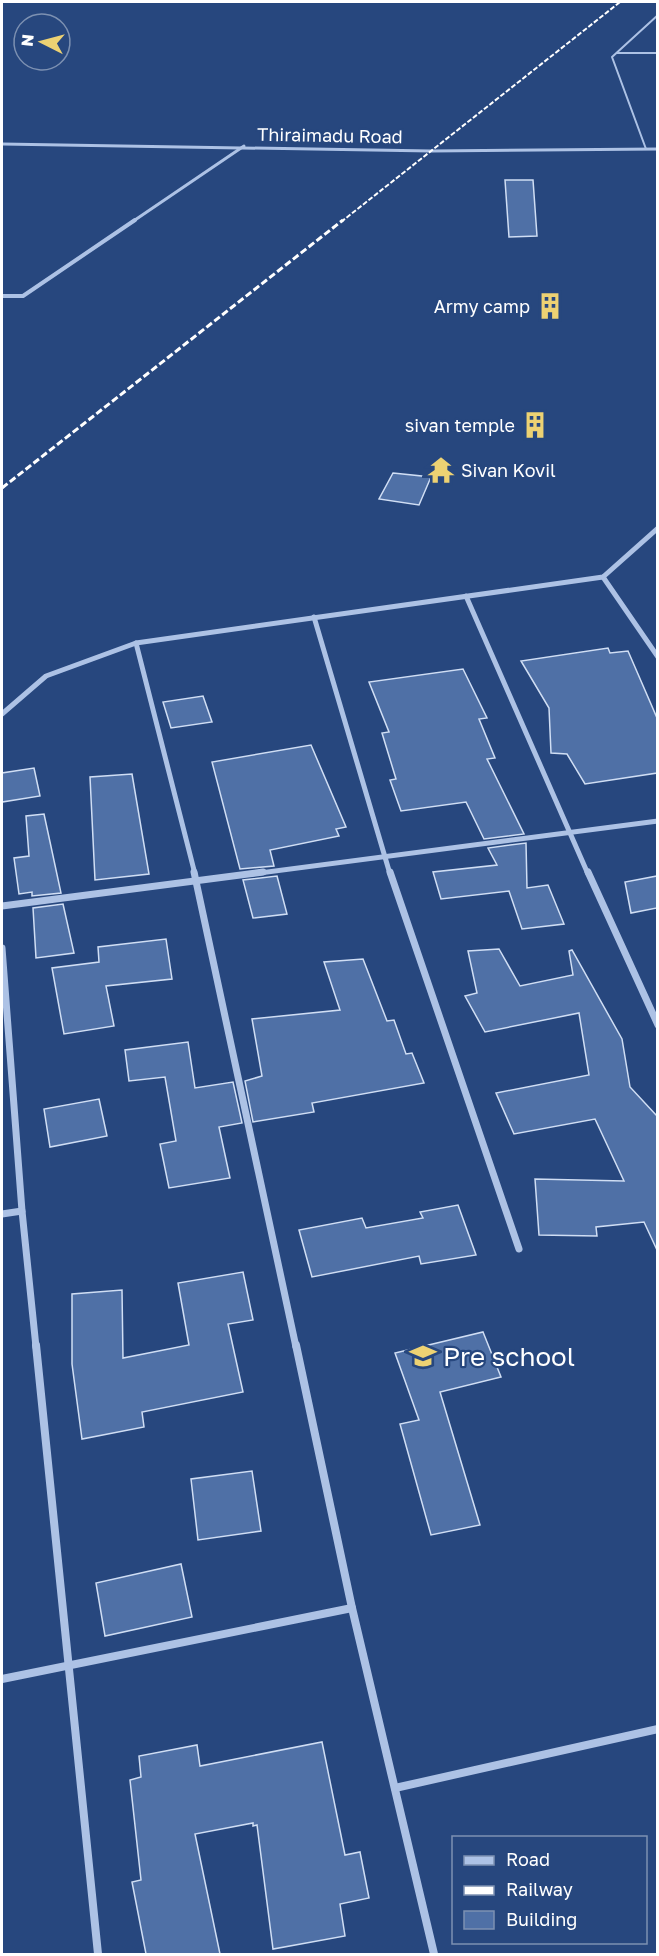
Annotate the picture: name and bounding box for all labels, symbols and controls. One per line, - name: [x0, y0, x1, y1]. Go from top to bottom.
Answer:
- north arrow: [12, 12, 72, 72]
- text: N: [17, 33, 38, 48]
- street label: Thiraimadu Road: [257, 123, 403, 147]
- building icon: Army camp: [535, 291, 565, 321]
- place label: Army camp: [434, 295, 530, 317]
- building icon: sivan temple: [520, 410, 550, 440]
- place label: sivan temple: [405, 414, 515, 436]
- temple icon: Sivan Kovil: [426, 455, 456, 485]
- place label: Sivan Kovil: [461, 459, 556, 481]
- school or university icon: Pre school: [408, 1341, 438, 1371]
- place label: Pre school: [443, 1341, 575, 1372]
- legend: [452, 1836, 647, 1944]
- text: Road: [506, 1848, 550, 1870]
- text: Railway: [506, 1878, 573, 1900]
- text: Building: [506, 1908, 577, 1930]

